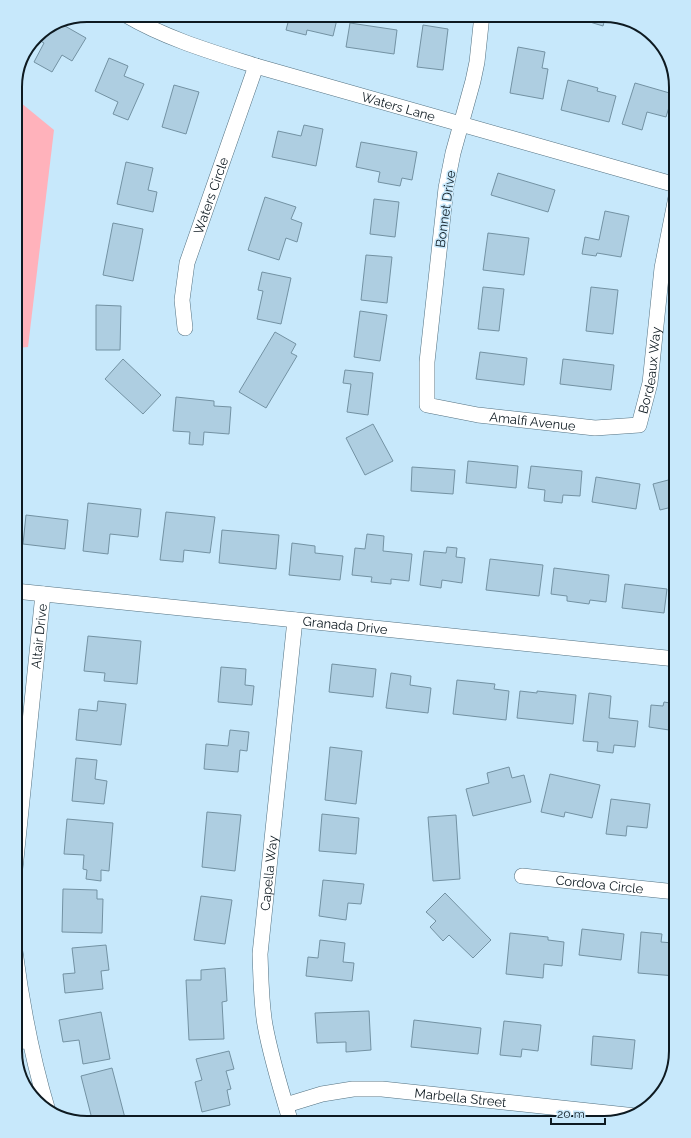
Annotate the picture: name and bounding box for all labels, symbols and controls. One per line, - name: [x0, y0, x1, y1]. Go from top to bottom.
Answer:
- street label: Waters Lane: [360, 89, 437, 125]
- street label: Waters Circle: [191, 155, 232, 236]
- street label: Bonnet Drive: [433, 169, 458, 249]
- street label: Bordeaux Way: [635, 326, 664, 415]
- street label: Amalfi Avenue: [489, 409, 577, 434]
- street label: Altair Drive: [28, 603, 50, 669]
- street label: Granada Drive: [302, 614, 389, 637]
- street label: Capella Way: [258, 835, 280, 912]
- street label: Cordova Circle: [555, 873, 645, 897]
- street label: Marbella Street: [414, 1086, 508, 1110]
- scale bar: [551, 1100, 605, 1126]
- text: 20 m: [557, 1107, 585, 1121]

